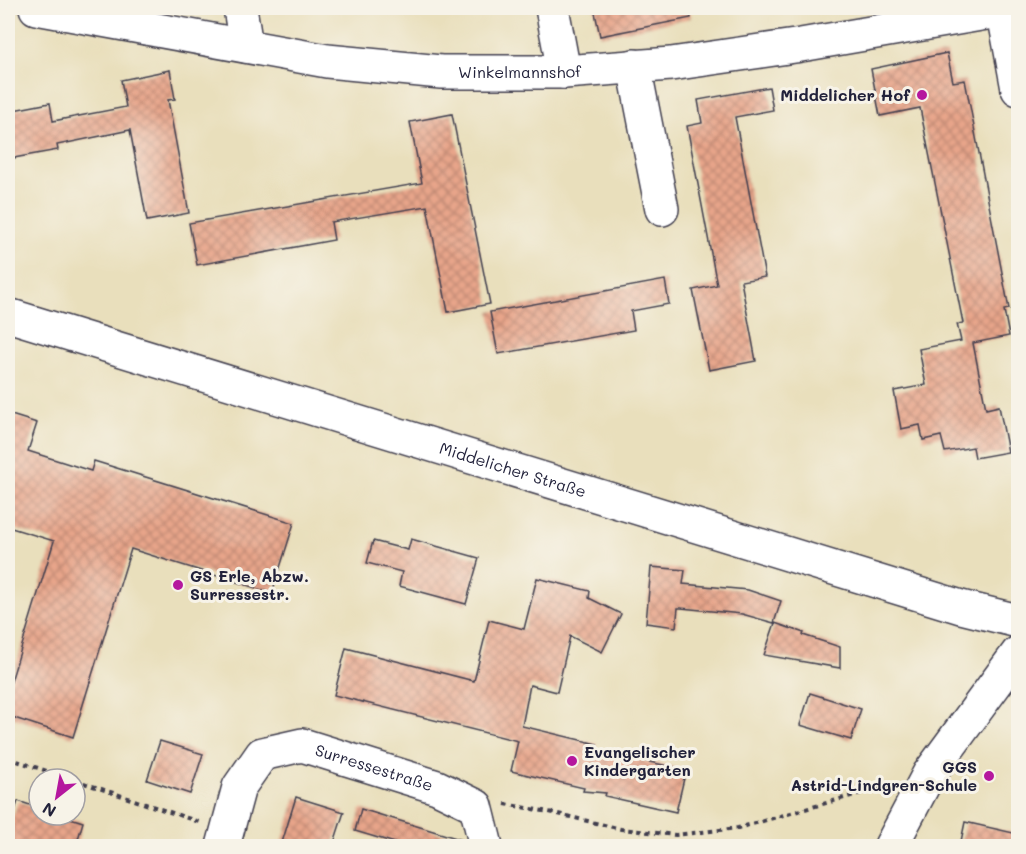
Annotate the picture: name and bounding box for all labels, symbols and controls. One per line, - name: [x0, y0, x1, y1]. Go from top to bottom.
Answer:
- street label: Winkelmannshof: [458, 60, 583, 82]
- place label: Middelicher Hof: [780, 84, 911, 105]
- marker: Middelicher Hof: [915, 88, 929, 102]
- street label: Middelicher Straße: [437, 437, 589, 502]
- place label: GS Erle, Abzw. Surressestr.: [190, 565, 309, 604]
- marker: GS Erle, Abzw. Surressestr.: [171, 578, 185, 592]
- street label: Surressestraße: [313, 739, 436, 795]
- place label: Evangelischer Kindergarten: [584, 741, 696, 780]
- marker: Evangelischer Kindergarten: [565, 754, 579, 768]
- place label: GGS Astrid-Lindgren-Schule: [791, 756, 977, 795]
- north arrow: [27, 767, 87, 827]
- marker: GGS Astrid-Lindgren-Schule: [982, 769, 996, 783]
- text: N: [38, 798, 60, 822]

